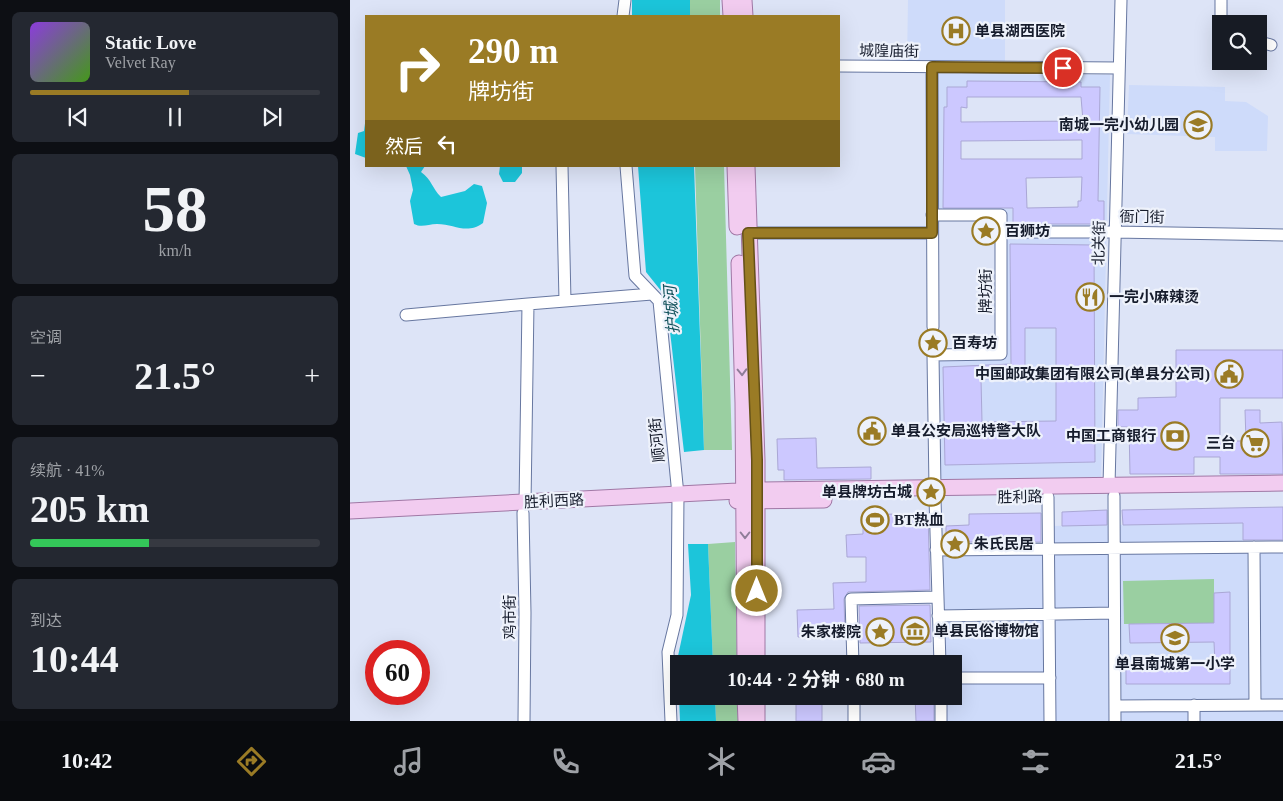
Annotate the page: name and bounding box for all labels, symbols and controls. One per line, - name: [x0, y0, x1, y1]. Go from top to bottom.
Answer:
- map controls: [1212, 15, 1267, 70]
- button: search: [1212, 15, 1267, 70]
- hospital icon: 单县湖西医院: [941, 16, 971, 46]
- place label: 单县湖西医院: [975, 23, 1065, 39]
- text: Static Love: [105, 32, 196, 53]
- text: 290 m: [468, 32, 558, 71]
- icon: right: [385, 35, 450, 100]
- street label: 城隍庙街: [859, 42, 919, 60]
- pin: [1042, 47, 1084, 89]
- text: Velvet Ray: [105, 54, 176, 71]
- icon: arrive: [1049, 54, 1077, 82]
- text: 牌坊街: [468, 79, 534, 104]
- icon: previous: [64, 103, 92, 131]
- icon: pause: [161, 103, 189, 131]
- icon: next: [258, 103, 286, 131]
- school or university icon: 南城一完小幼儿园: [1183, 110, 1213, 140]
- place label: 南城一完小幼儿园: [1059, 116, 1179, 133]
- icon: left: [433, 130, 461, 158]
- text: 然后: [385, 136, 423, 157]
- text: 58: [143, 173, 208, 245]
- street label: 衙门街: [1119, 209, 1165, 225]
- place icon: 百狮坊: [971, 216, 1001, 246]
- street label: 北关街: [1090, 220, 1107, 266]
- place label: 百狮坊: [1005, 223, 1050, 239]
- text: km/h: [159, 242, 191, 259]
- street label: 牌坊街: [977, 268, 994, 314]
- water label: 护城河: [661, 282, 682, 335]
- restaurant icon: 一完小麻辣烫: [1075, 282, 1105, 312]
- place label: 一完小麻辣烫: [1109, 288, 1199, 305]
- place icon: 百寿坊: [918, 328, 948, 358]
- text: 空调: [30, 329, 62, 346]
- place label: 百寿坊: [952, 335, 997, 351]
- text: 21.5°: [134, 355, 216, 397]
- public building icon: 中国邮政集团有限公司(单县分公司): [1214, 359, 1244, 389]
- text: −: [30, 360, 46, 391]
- text: +: [304, 360, 320, 391]
- place label: 中国邮政集团有限公司(单县分公司): [975, 366, 1210, 383]
- one-way arrow: [737, 369, 748, 377]
- public building icon: 单县公安局巡特警大队: [857, 416, 887, 446]
- street label: 顺河街: [647, 417, 667, 463]
- bank icon: 中国工商银行: [1160, 421, 1190, 451]
- place label: 单县公安局巡特警大队: [891, 423, 1041, 439]
- place label: 中国工商银行: [1066, 428, 1156, 444]
- supermarket icon: 三台: [1240, 428, 1270, 458]
- place label: 三台: [1206, 434, 1236, 451]
- text: 续航 · 41%: [30, 462, 105, 479]
- place icon: 单县牌坊古城: [916, 477, 946, 507]
- place label: 单县牌坊古城: [822, 483, 912, 500]
- text: 205 km: [30, 488, 149, 530]
- street label: 胜利路: [997, 489, 1043, 505]
- street label: 胜利西路: [524, 491, 584, 511]
- sports icon: BT热血: [860, 505, 890, 535]
- place label: BT热血: [894, 511, 944, 528]
- place icon: 朱氏民居: [940, 529, 970, 559]
- one-way arrow: [740, 532, 750, 539]
- place label: 朱氏民居: [974, 536, 1034, 552]
- position arrow: [730, 564, 782, 616]
- street label: 鸡市街: [502, 594, 518, 640]
- text: 到达: [30, 612, 62, 629]
- museum icon: 单县民俗博物馆: [900, 616, 930, 646]
- place icon: 朱家楼院: [865, 617, 895, 647]
- place label: 单县民俗博物馆: [934, 622, 1039, 639]
- school or university icon: 单县南城第一小学: [1160, 623, 1190, 653]
- place label: 朱家楼院: [801, 624, 861, 640]
- text: 10:44: [30, 638, 119, 680]
- speed limit sign: 60: [365, 640, 430, 705]
- place label: 单县南城第一小学: [1115, 655, 1235, 672]
- text: 10:44 · 2 分钟 · 680 m: [727, 669, 905, 690]
- icon: directions: [234, 744, 269, 779]
- icon: music: [391, 744, 426, 779]
- icon: phone: [548, 744, 583, 779]
- icon: climate: [704, 744, 739, 779]
- icon: car: [861, 744, 896, 779]
- icon: filters: [1018, 744, 1053, 779]
- text: 10:42: [61, 748, 112, 773]
- text: 21.5°: [1175, 748, 1222, 773]

